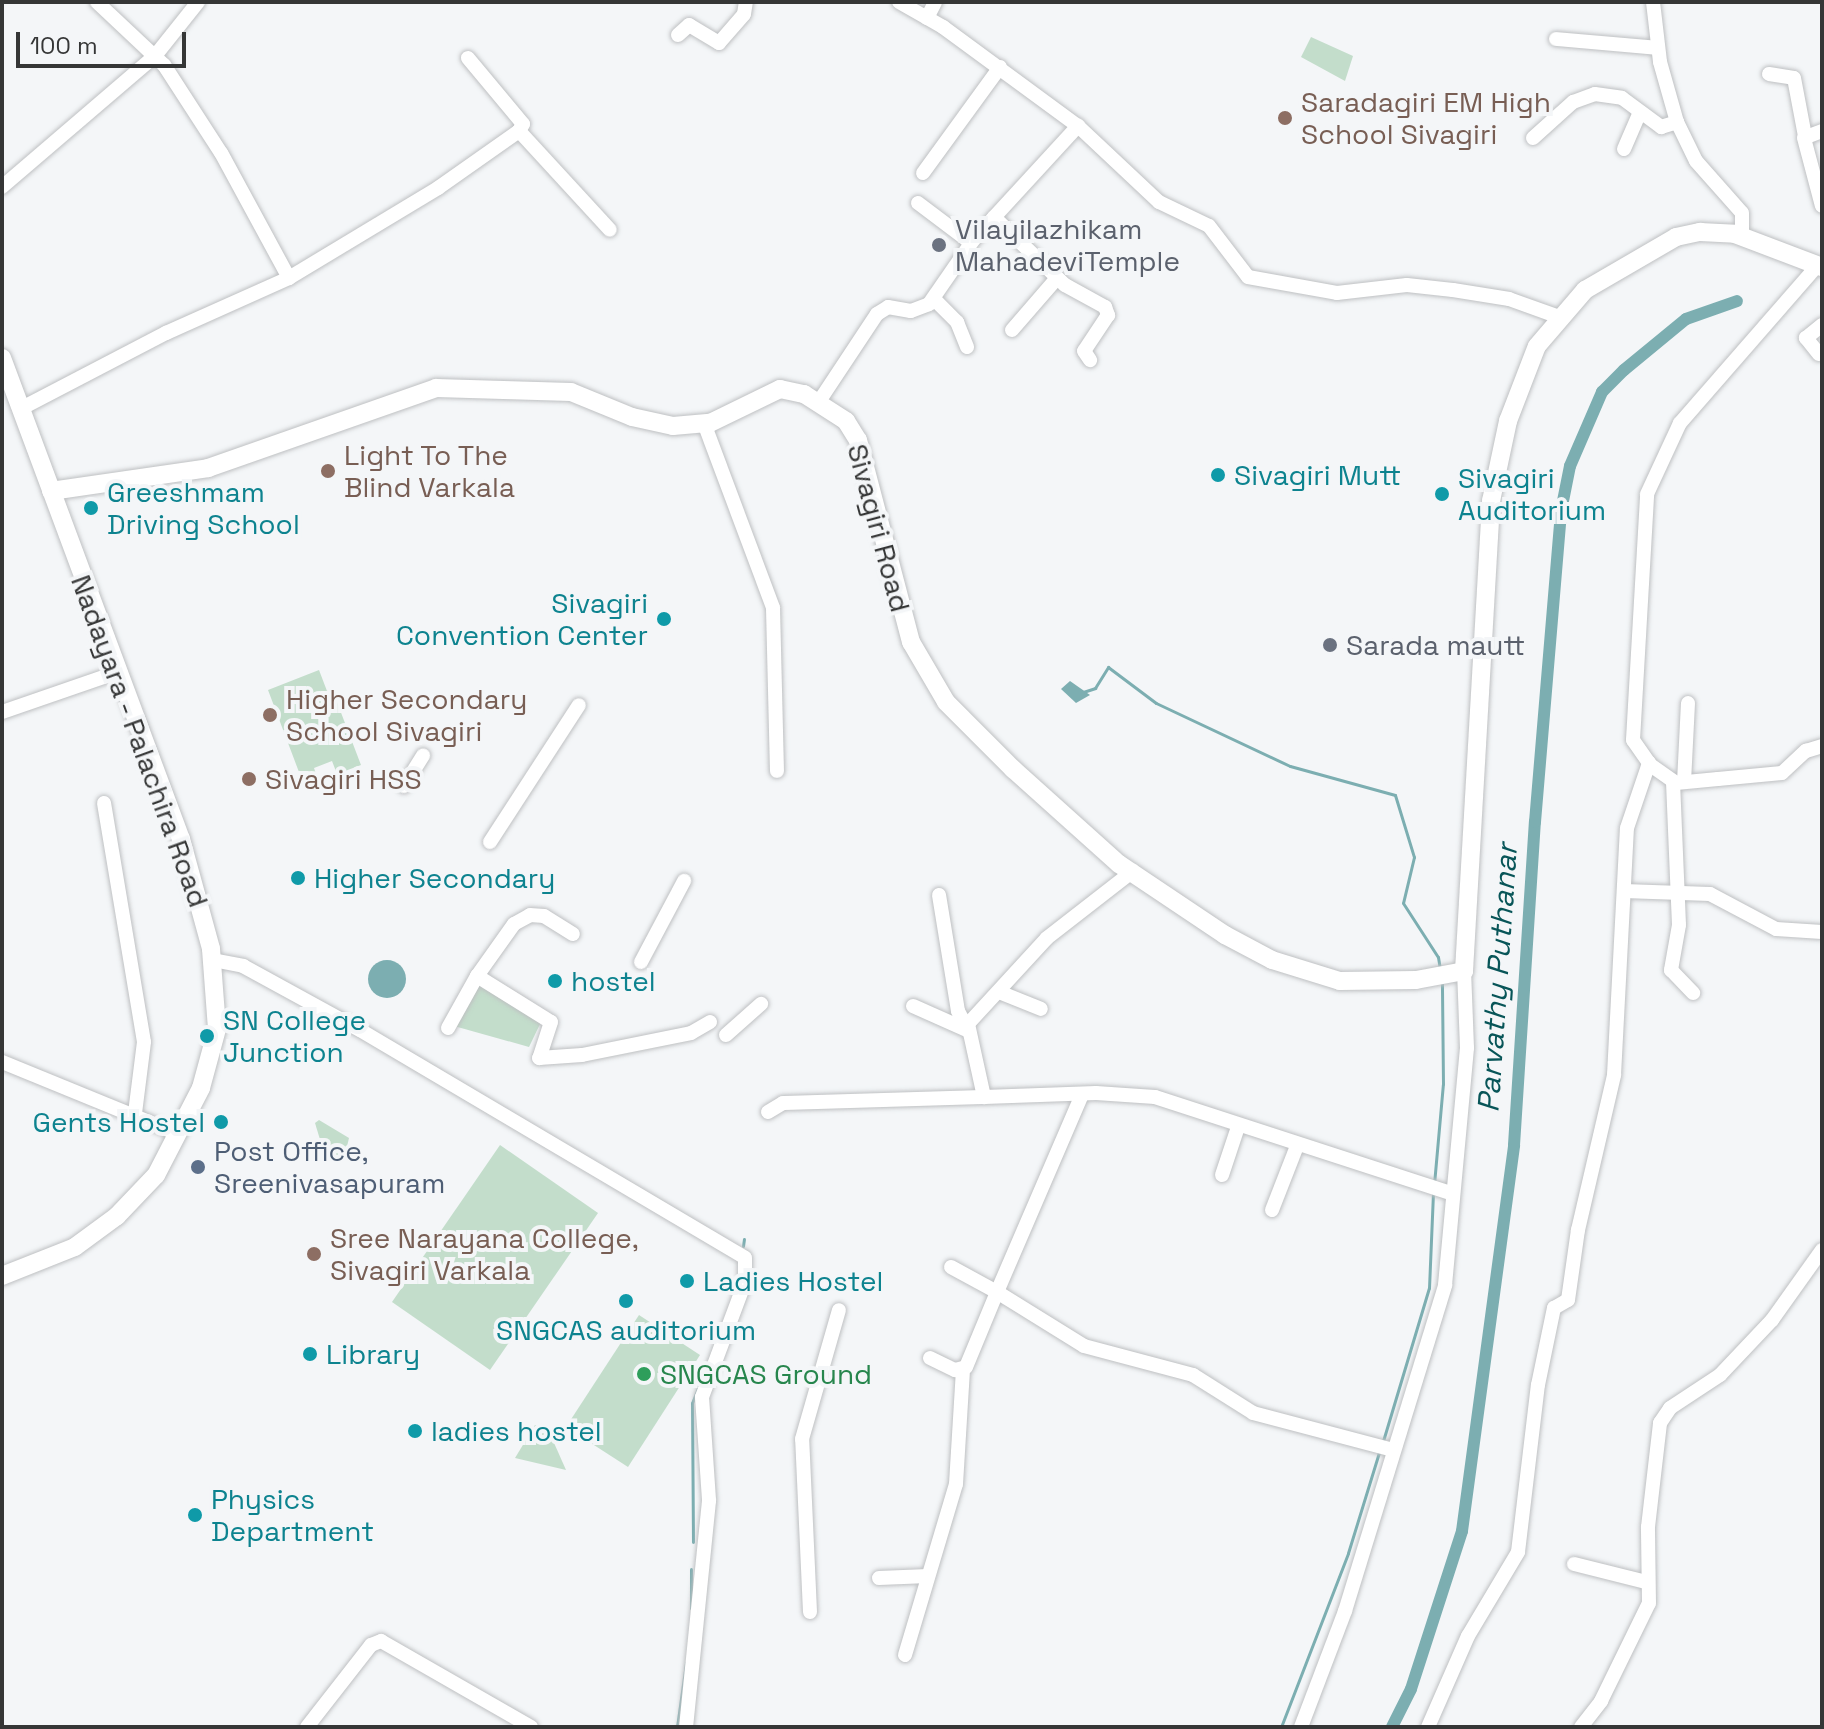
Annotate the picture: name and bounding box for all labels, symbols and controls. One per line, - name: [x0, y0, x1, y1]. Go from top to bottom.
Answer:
- scale bar: [20, 16, 190, 66]
- text: 100 m: [30, 30, 98, 61]
- place label: Saradagiri EM High School Sivagiri: [1301, 85, 1551, 151]
- marker: Saradagiri EM High School Sivagiri: [1276, 109, 1294, 127]
- place label: Vilayilazhikam MahadeviTemple: [955, 212, 1180, 278]
- marker: Vilayilazhikam MahadeviTemple: [930, 236, 948, 254]
- place label: Light To The Blind Varkala: [344, 438, 515, 504]
- street label: Sivagiri Road: [840, 440, 918, 616]
- place label: Sivagiri Mutt: [1234, 458, 1401, 492]
- place label: Sivagiri Auditorium: [1458, 461, 1606, 527]
- marker: Light To The Blind Varkala: [319, 462, 337, 480]
- marker: Sivagiri Mutt: [1209, 466, 1227, 484]
- place label: Greeshmam Driving School: [107, 475, 300, 541]
- marker: Sivagiri Auditorium: [1433, 485, 1451, 503]
- marker: Greeshmam Driving School: [82, 499, 100, 517]
- street label: Nadayara - Palachira Road: [64, 570, 216, 912]
- place label: Sivagiri Convention Center: [396, 586, 648, 652]
- marker: Sivagiri Convention Center: [655, 610, 673, 628]
- place label: Sarada mautt: [1346, 628, 1525, 662]
- marker: Sarada mautt: [1321, 636, 1339, 654]
- place label: Higher Secondary School Sivagiri: [286, 682, 527, 748]
- marker: Higher Secondary School Sivagiri: [261, 706, 279, 724]
- place label: Sivagiri HSS: [265, 762, 422, 796]
- marker: Sivagiri HSS: [240, 770, 258, 788]
- water label: Parvathy Puthanar: [1471, 843, 1525, 1113]
- place label: Higher Secondary: [314, 861, 555, 895]
- marker: Higher Secondary: [289, 869, 307, 887]
- place label: hostel: [571, 964, 656, 998]
- marker: hostel: [546, 972, 564, 990]
- place label: SN College Junction: [223, 1003, 366, 1069]
- marker: SN College Junction: [198, 1027, 216, 1045]
- place label: Gents Hostel: [32, 1105, 205, 1139]
- marker: Gents Hostel: [212, 1113, 230, 1131]
- place label: Post Office, Sreenivasapuram: [214, 1134, 445, 1200]
- marker: Post Office, Sreenivasapuram: [189, 1158, 207, 1176]
- place label: Sree Narayana College, Sivagiri Varkala: [330, 1221, 639, 1287]
- marker: Sree Narayana College, Sivagiri Varkala: [305, 1245, 323, 1263]
- place label: Ladies Hostel: [703, 1264, 883, 1298]
- marker: Ladies Hostel: [678, 1272, 696, 1290]
- marker: SNGCAS auditorium: [617, 1292, 635, 1310]
- place label: SNGCAS auditorium: [496, 1313, 756, 1347]
- place label: Library: [326, 1337, 420, 1371]
- marker: Library: [301, 1345, 319, 1363]
- place label: SNGCAS Ground: [660, 1357, 872, 1391]
- marker: SNGCAS Ground: [635, 1365, 653, 1383]
- place label: ladies hostel: [431, 1414, 602, 1448]
- marker: ladies hostel: [406, 1422, 424, 1440]
- place label: Physics Department: [211, 1482, 374, 1548]
- marker: Physics Department: [186, 1506, 204, 1524]

